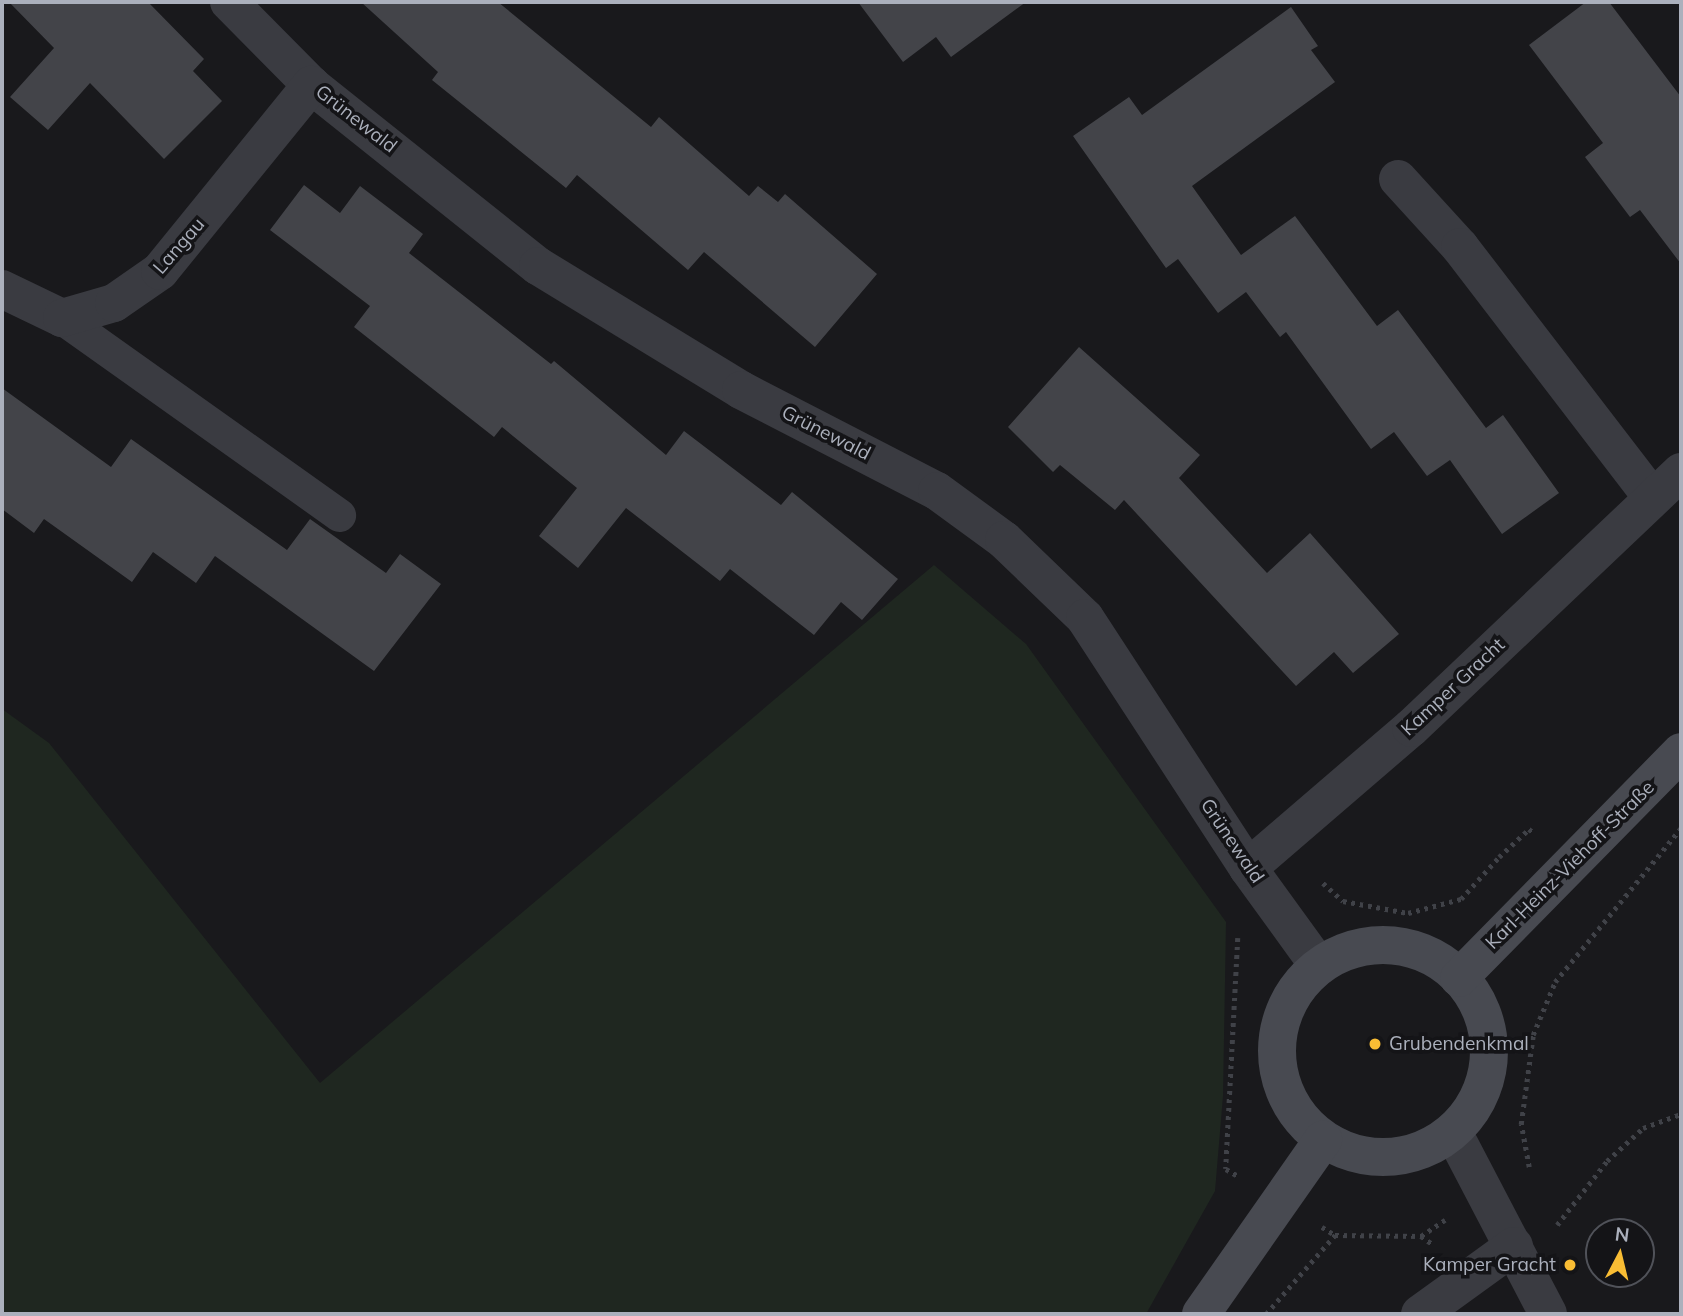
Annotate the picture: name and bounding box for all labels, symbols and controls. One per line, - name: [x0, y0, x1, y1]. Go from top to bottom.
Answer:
- street label: Grünewald: [311, 80, 401, 158]
- street label: Langau: [149, 213, 209, 279]
- street label: Grünewald: [778, 401, 874, 465]
- street label: Kamper Gracht: [1397, 633, 1509, 741]
- street label: Karl-Heinz-Viehoff-Straße: [1481, 776, 1659, 954]
- street label: Grünewald: [1196, 795, 1268, 887]
- place label: Grubendenkmal: [1389, 1033, 1529, 1055]
- marker: Grubendenkmal: [1367, 1036, 1383, 1052]
- north arrow: [1585, 1218, 1655, 1288]
- text: N: [1614, 1221, 1631, 1247]
- place label: Kamper Gracht: [1423, 1254, 1556, 1276]
- marker: Kamper Gracht: [1562, 1257, 1578, 1273]

